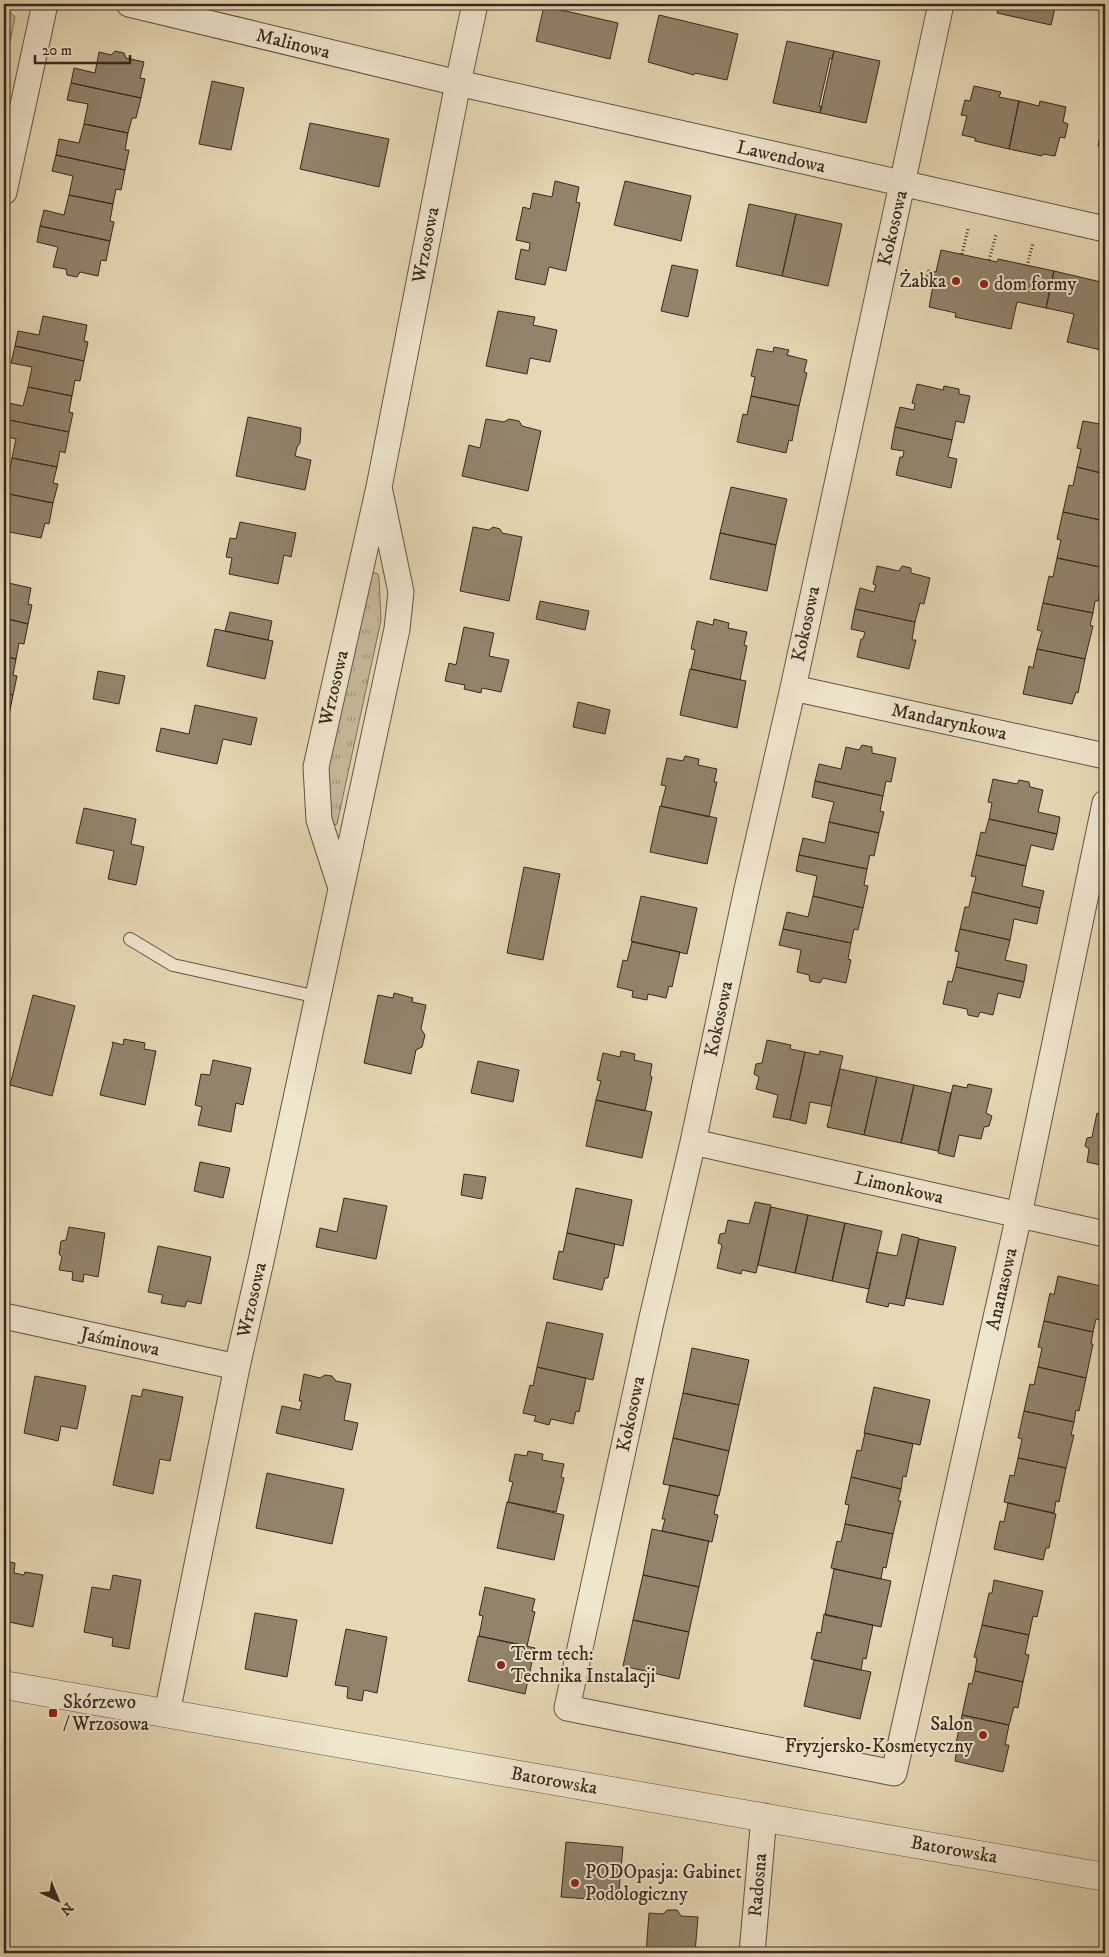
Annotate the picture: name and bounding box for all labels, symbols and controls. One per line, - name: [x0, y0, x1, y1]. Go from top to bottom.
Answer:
- street label: Malinowa: [254, 24, 332, 64]
- scale bar: [35, 32, 130, 64]
- text: 20 m: [42, 41, 72, 60]
- street label: Lawendowa: [734, 136, 828, 178]
- street label: Kokosowa: [873, 188, 913, 268]
- street label: Wrzosowa: [407, 205, 445, 286]
- place label: Żabka: [899, 269, 946, 293]
- place label: dom formy: [994, 273, 1077, 296]
- marker: Żabka: [950, 275, 962, 287]
- marker: dom formy: [978, 278, 990, 290]
- street label: Kokosowa: [787, 584, 825, 664]
- street label: Wrzosowa: [314, 648, 354, 729]
- street label: Mandarynkowa: [889, 699, 1009, 745]
- street label: Kokosowa: [700, 979, 738, 1059]
- street label: Limonkowa: [852, 1167, 946, 1209]
- street label: Ananasowa: [981, 1246, 1023, 1332]
- street label: Wrzosowa: [232, 1260, 272, 1341]
- street label: Jaśminowa: [76, 1322, 162, 1362]
- street label: Kokosowa: [612, 1374, 650, 1454]
- place label: Term tech: Technika Instalacji: [511, 1643, 656, 1688]
- marker: Term tech: Technika Instalacji: [495, 1659, 507, 1671]
- place label: Skórzewo / Wrzosowa: [63, 1691, 149, 1736]
- marker: Skórzewo / Wrzosowa: [47, 1707, 59, 1719]
- place label: Salon Fryzjersko-Kosmetyczny: [785, 1713, 974, 1758]
- marker: Salon Fryzjersko-Kosmetyczny: [977, 1729, 989, 1741]
- street label: Batorowska: [509, 1762, 599, 1800]
- street label: Batorowska: [909, 1831, 999, 1869]
- street label: Radosna: [744, 1852, 772, 1918]
- place label: PODOpasja: Gabinet Podologiczny: [585, 1861, 742, 1906]
- north arrow: [32, 1874, 82, 1924]
- marker: PODOpasja: Gabinet Podologiczny: [569, 1877, 581, 1889]
- text: N: [56, 1898, 77, 1919]

